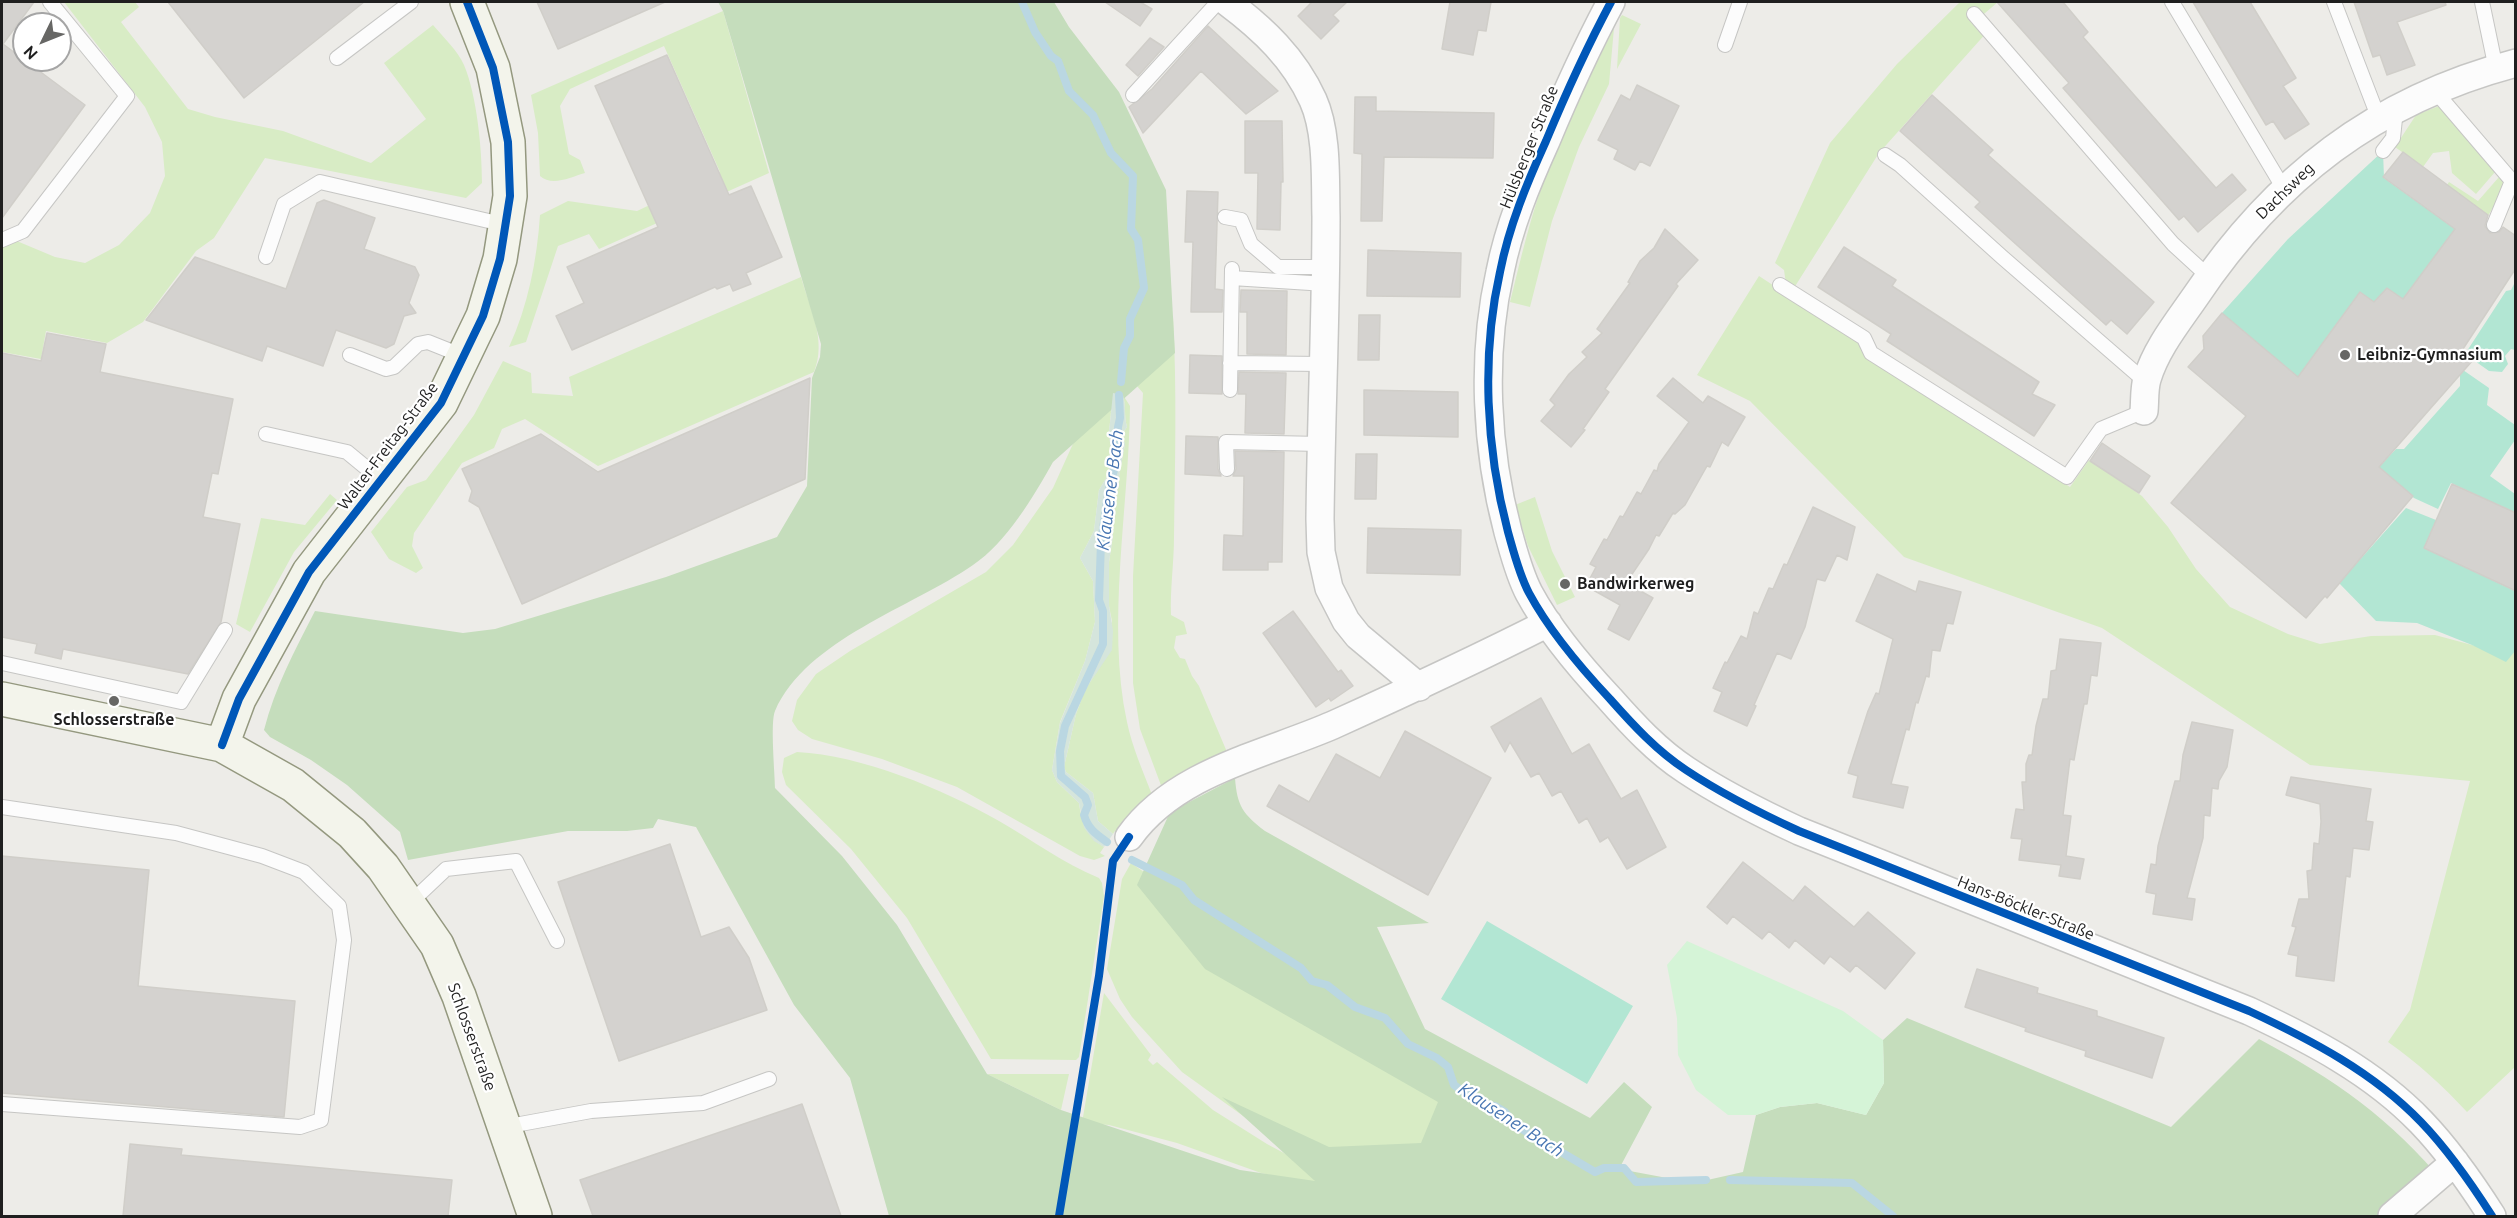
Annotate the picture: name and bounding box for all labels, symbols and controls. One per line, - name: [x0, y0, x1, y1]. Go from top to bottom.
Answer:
- north arrow: [12, 12, 72, 72]
- text: N: [20, 42, 41, 63]
- street label: Hülsberger Straße: [1496, 83, 1562, 211]
- street label: Dachsweg: [2252, 159, 2318, 223]
- place label: Leibniz-Gymnasium: [2357, 345, 2503, 365]
- marker: Leibniz-Gymnasium: [2338, 348, 2352, 362]
- street label: Walter-Freitag-Straße: [334, 378, 442, 514]
- water label: Klausener Bach: [1092, 428, 1128, 552]
- place label: Bandwirkerweg: [1577, 574, 1694, 594]
- marker: Bandwirkerweg: [1558, 577, 1572, 591]
- marker: Schlosserstraße: [107, 694, 121, 708]
- place label: Schlosserstraße: [54, 710, 174, 730]
- street label: Hans-Böckler-Straße: [1955, 872, 2097, 944]
- street label: Schlosserstraße: [444, 980, 500, 1094]
- water label: Klausener Bach: [1454, 1078, 1568, 1162]

